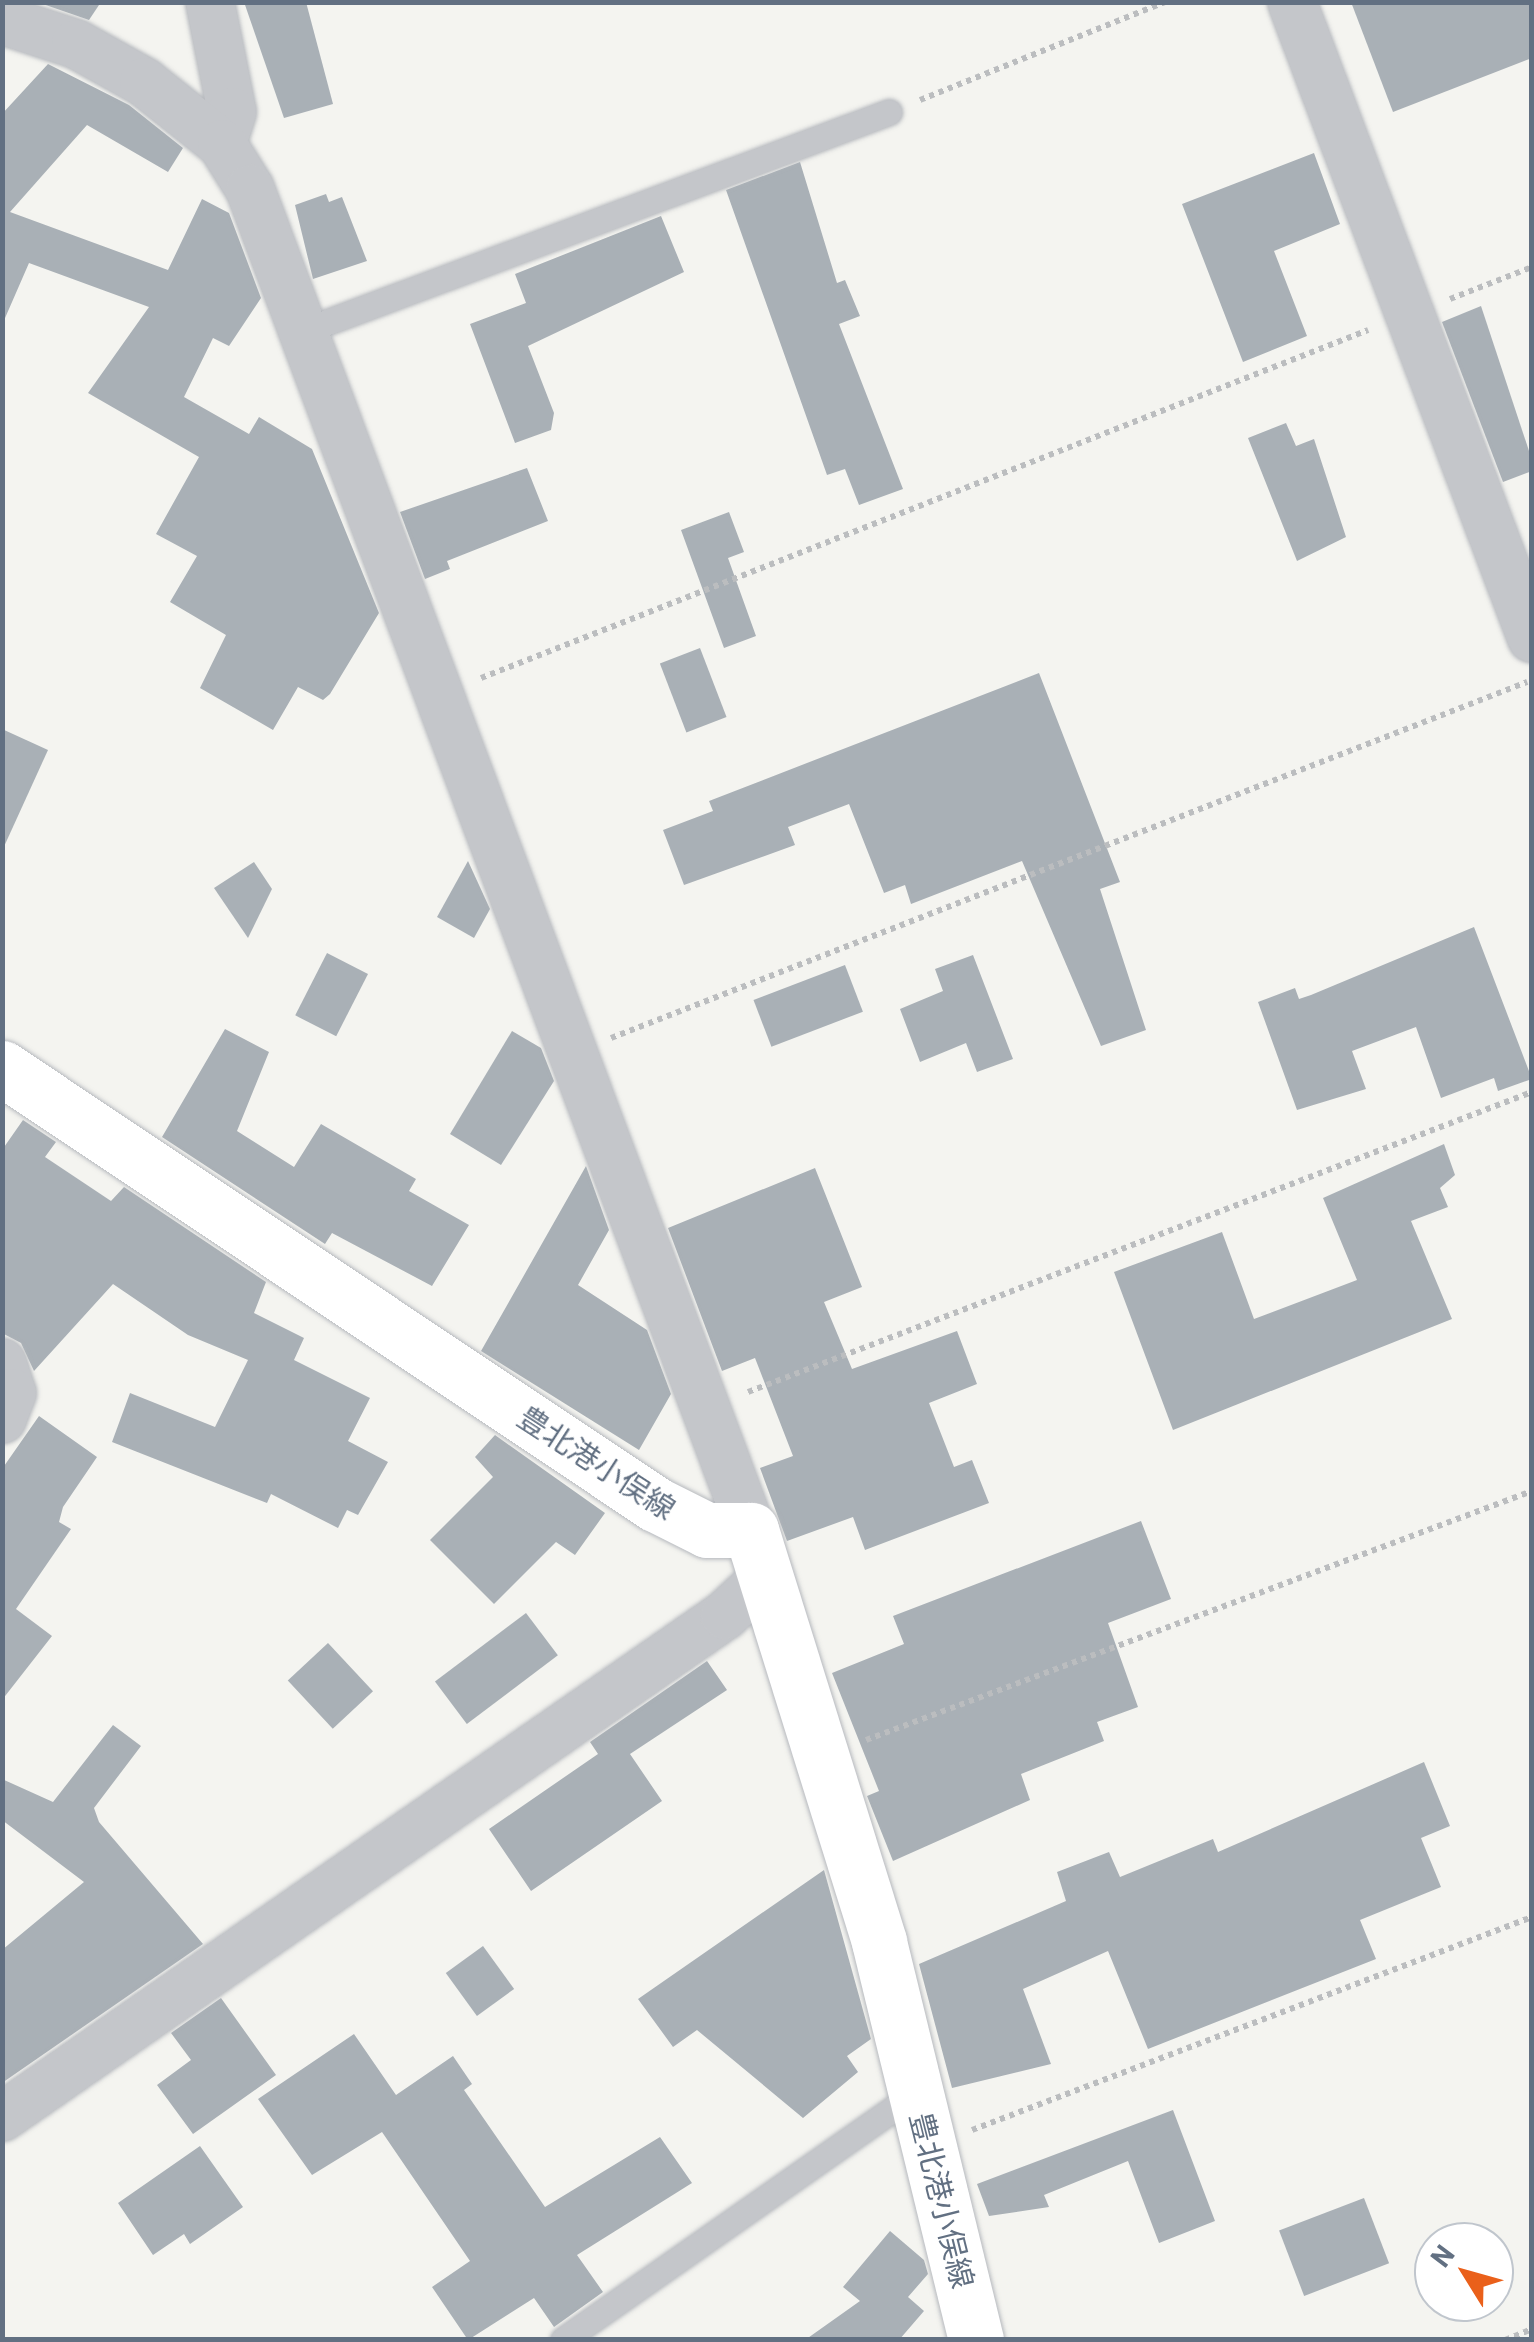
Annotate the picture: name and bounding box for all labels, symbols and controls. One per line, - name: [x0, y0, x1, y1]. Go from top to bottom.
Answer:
- street label: 豊北港小俣線: [512, 1398, 682, 1526]
- street label: 豊北港小俣線: [904, 2108, 982, 2292]
- north arrow: [1414, 2222, 1514, 2322]
- text: N: [1422, 2237, 1461, 2273]

